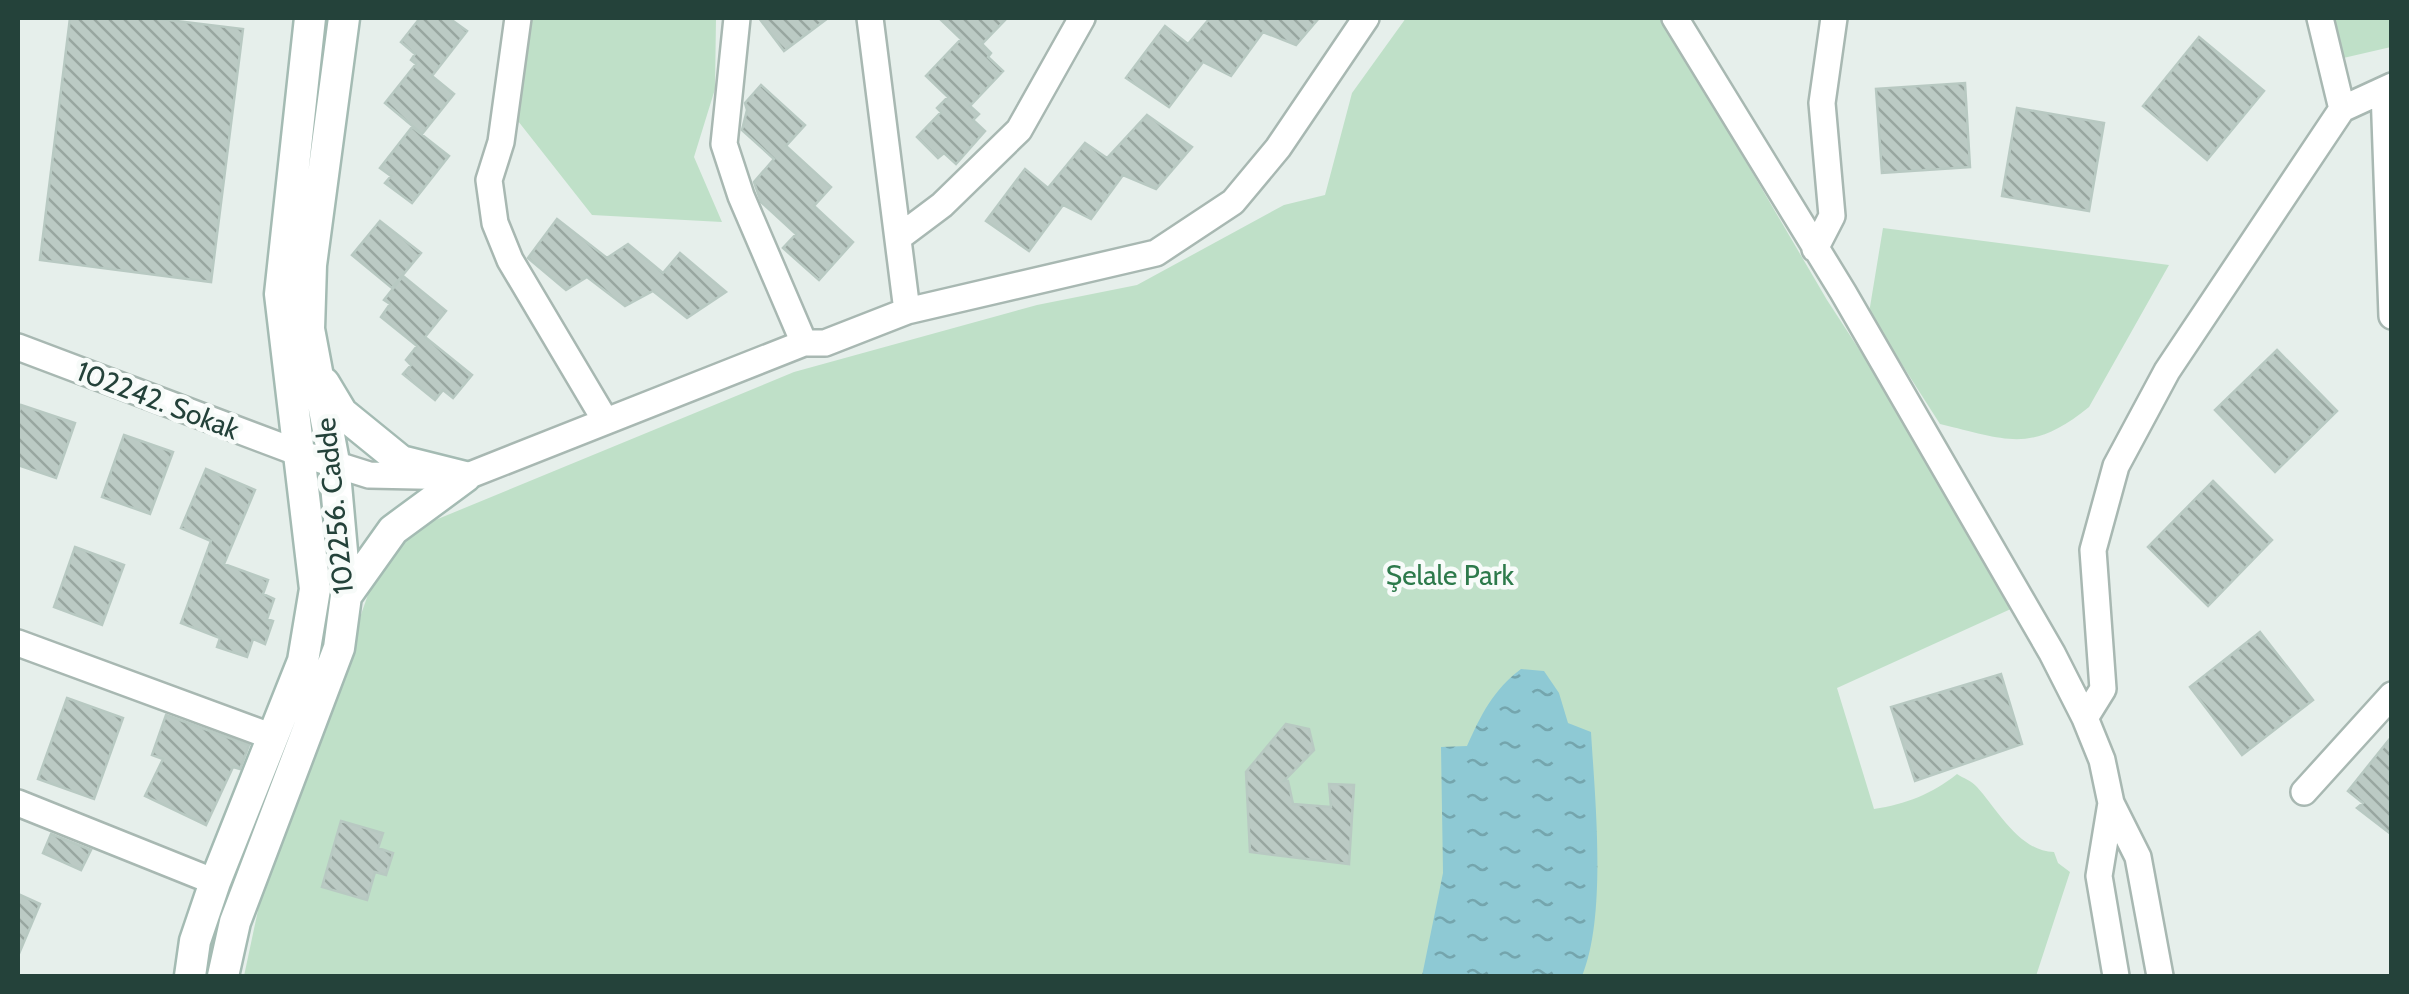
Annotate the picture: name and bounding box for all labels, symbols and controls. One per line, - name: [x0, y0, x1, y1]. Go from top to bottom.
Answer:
- street label: 102242. Sokak: [72, 353, 244, 447]
- street label: 102256. Cadde: [308, 416, 360, 596]
- park label: Şelale Park: [1386, 558, 1515, 592]

